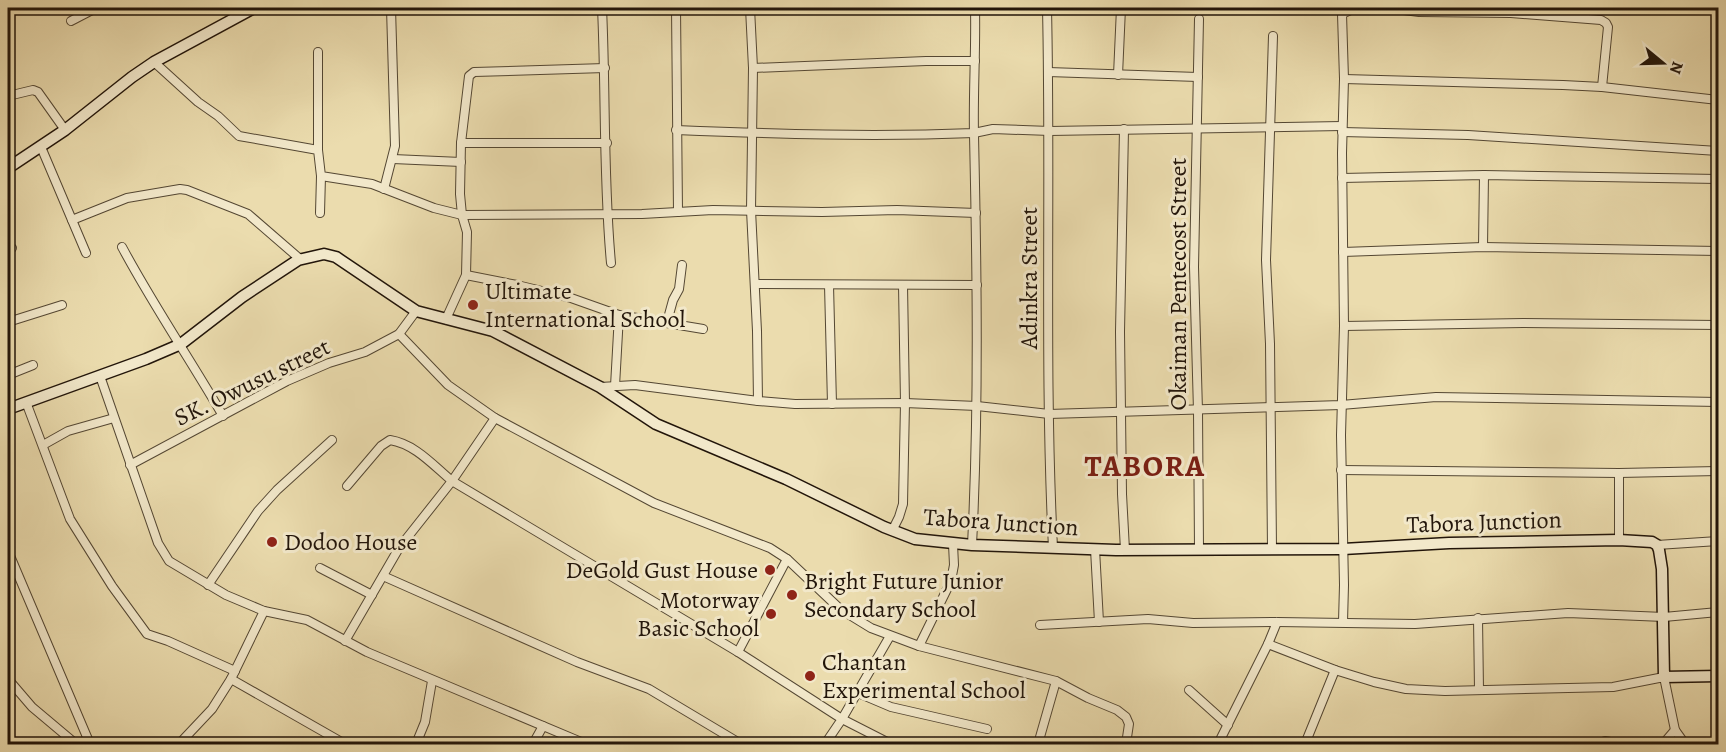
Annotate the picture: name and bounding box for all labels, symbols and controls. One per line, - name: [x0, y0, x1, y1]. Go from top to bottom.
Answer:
- north arrow: [1633, 33, 1693, 93]
- text: N: [1664, 58, 1689, 77]
- street label: Okaiman Pentecost Street: [1162, 157, 1194, 410]
- street label: Adinkra Street: [1013, 207, 1045, 350]
- place label: Ultimate International School: [485, 275, 685, 335]
- marker: Ultimate International School: [466, 298, 480, 312]
- street label: SK. Owusu street: [169, 330, 335, 434]
- district label: TABORA: [1085, 446, 1205, 486]
- street label: Tabora Junction: [922, 501, 1080, 543]
- street label: Tabora Junction: [1406, 503, 1562, 541]
- place label: Dodoo House: [284, 526, 417, 558]
- marker: Dodoo House: [265, 535, 279, 549]
- place label: DeGold Gust House: [566, 554, 758, 586]
- marker: DeGold Gust House: [763, 563, 777, 577]
- place label: Bright Future Junior Secondary School: [804, 565, 1003, 625]
- place label: Motorway Basic School: [637, 584, 759, 644]
- marker: Bright Future Junior Secondary School: [785, 588, 799, 602]
- marker: Motorway Basic School: [764, 607, 778, 621]
- place label: Chantan Experimental School: [822, 646, 1026, 706]
- marker: Chantan Experimental School: [803, 669, 817, 683]

